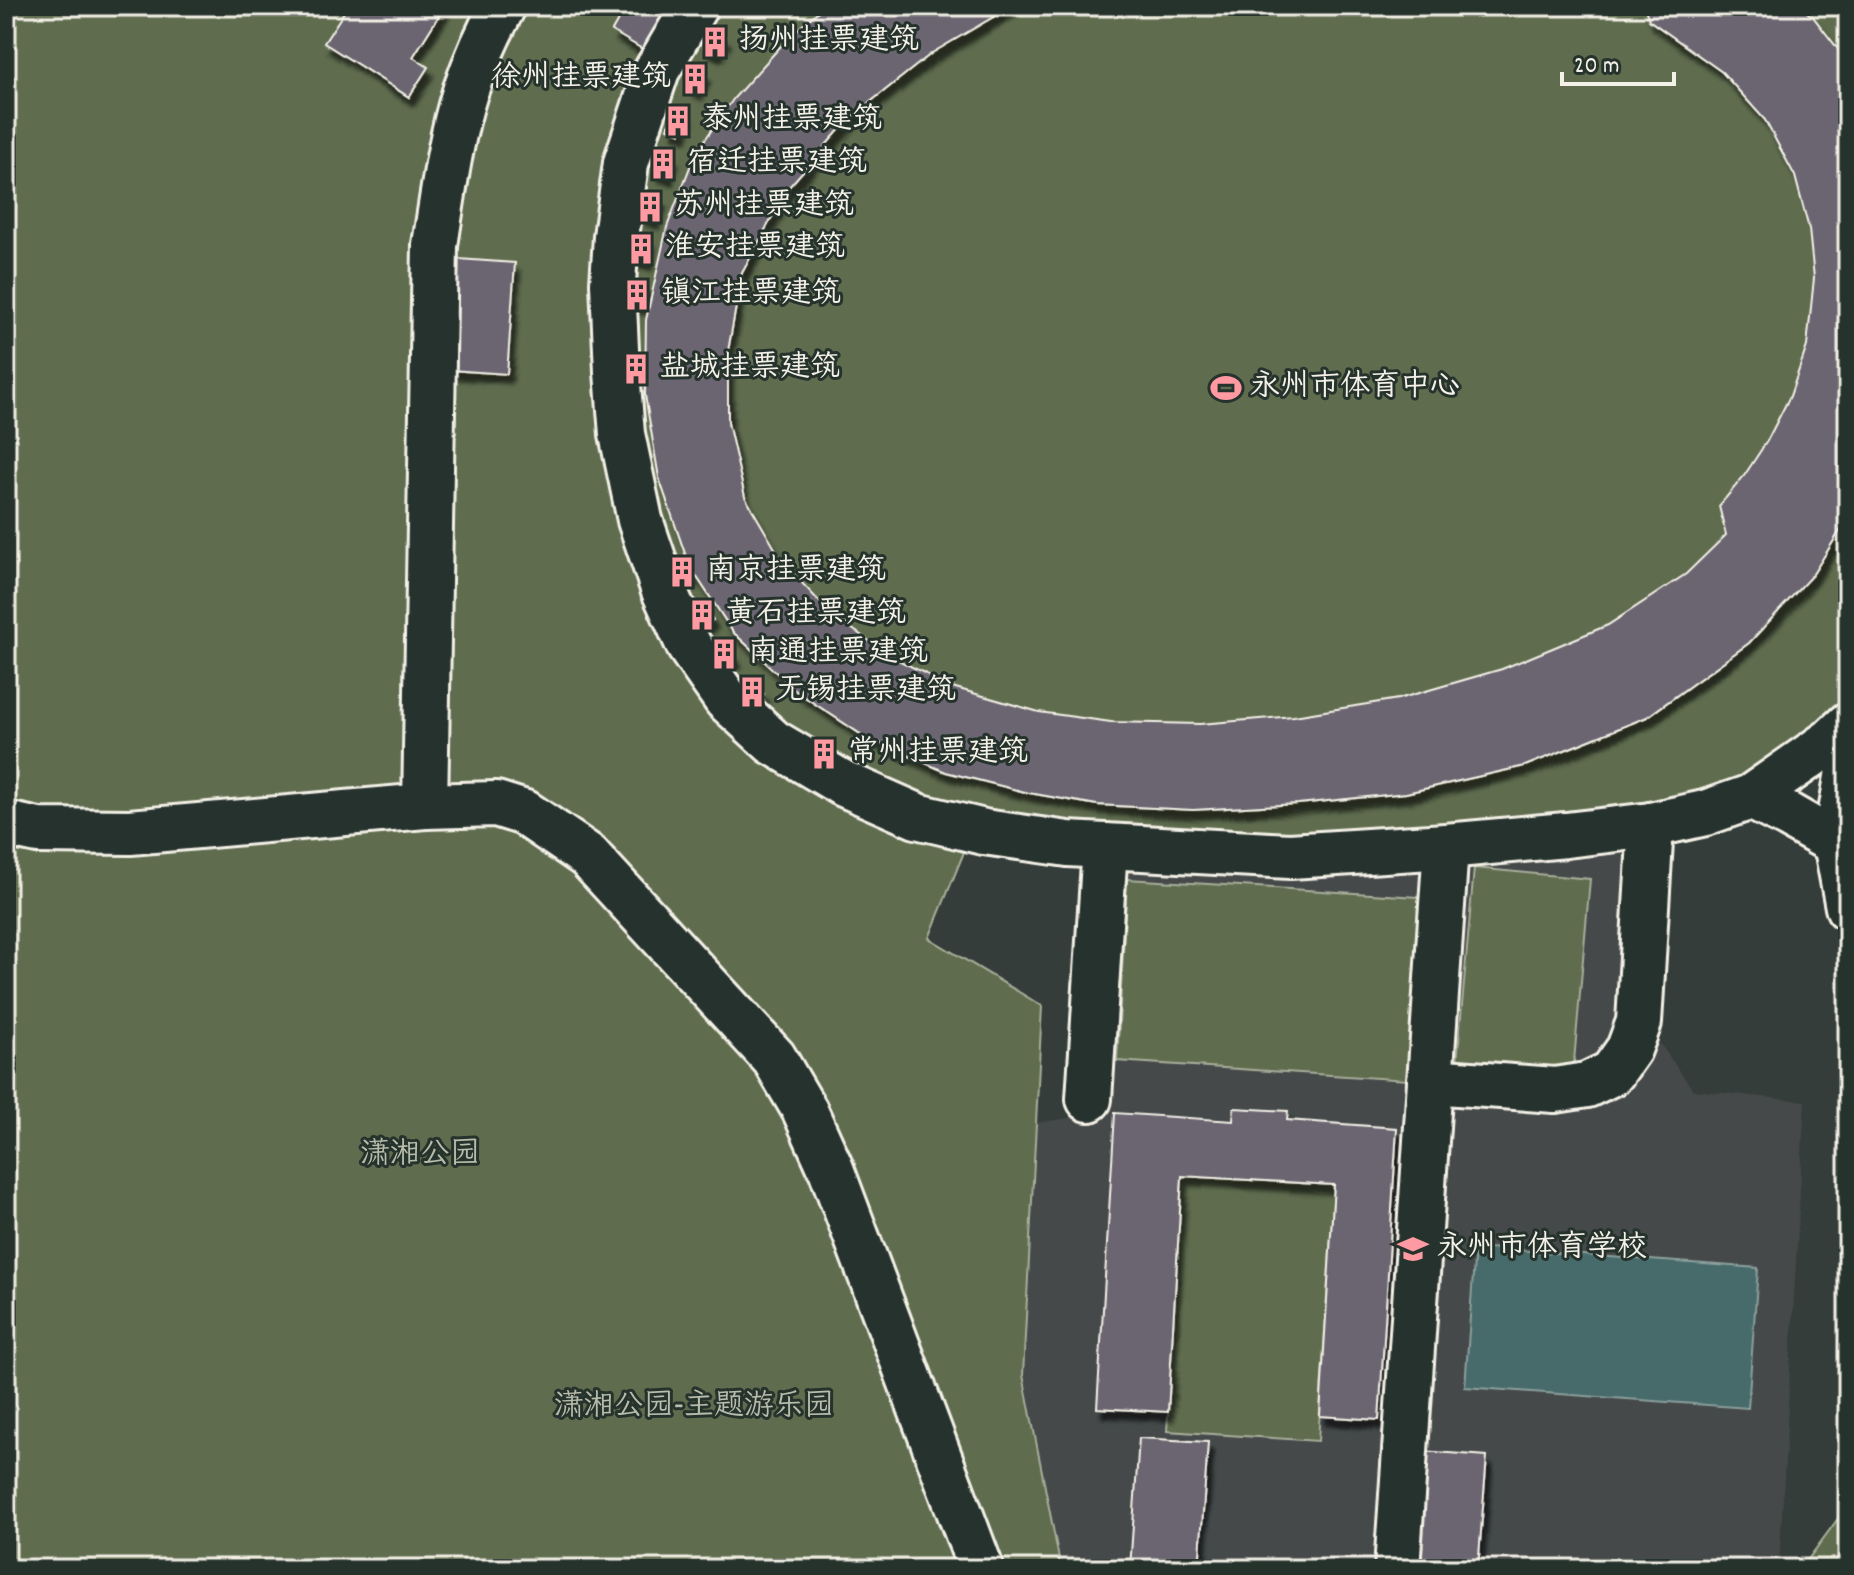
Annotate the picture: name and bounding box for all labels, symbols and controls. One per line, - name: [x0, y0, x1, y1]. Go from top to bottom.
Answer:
- place label: 扬州挂票建筑: [739, 21, 919, 64]
- building icon: 扬州挂票建筑: [698, 25, 732, 59]
- scale bar: [1562, 36, 1674, 86]
- text: 20 m: [1574, 50, 1620, 84]
- place label: 徐州挂票建筑: [491, 58, 671, 101]
- building icon: 徐州挂票建筑: [678, 62, 712, 96]
- place label: 泰州挂票建筑: [702, 100, 882, 143]
- building icon: 泰州挂票建筑: [661, 104, 695, 138]
- place label: 宿迁挂票建筑: [687, 143, 867, 186]
- building icon: 宿迁挂票建筑: [646, 147, 680, 181]
- place label: 苏州挂票建筑: [674, 186, 854, 229]
- building icon: 苏州挂票建筑: [633, 190, 667, 224]
- place label: 淮安挂票建筑: [665, 228, 845, 271]
- building icon: 淮安挂票建筑: [624, 232, 658, 266]
- place label: 镇江挂票建筑: [661, 274, 841, 317]
- building icon: 镇江挂票建筑: [620, 278, 654, 312]
- place label: 盐城挂票建筑: [660, 348, 840, 391]
- building icon: 盐城挂票建筑: [619, 352, 653, 386]
- place label: 永州市体育中心: [1250, 367, 1460, 410]
- sports icon: 永州市体育中心: [1209, 371, 1243, 405]
- place label: 南京挂票建筑: [706, 551, 886, 594]
- building icon: 南京挂票建筑: [665, 555, 699, 589]
- place label: 黄石挂票建筑: [726, 594, 906, 637]
- building icon: 黄石挂票建筑: [685, 598, 719, 632]
- place label: 南通挂票建筑: [748, 633, 928, 676]
- building icon: 南通挂票建筑: [707, 637, 741, 671]
- place label: 无锡挂票建筑: [776, 671, 956, 714]
- building icon: 无锡挂票建筑: [735, 675, 769, 709]
- place label: 常州挂票建筑: [848, 733, 1028, 776]
- building icon: 常州挂票建筑: [807, 737, 841, 771]
- park label: 潇湘公园: [360, 1135, 480, 1178]
- place label: 永州市体育学校: [1437, 1228, 1647, 1271]
- school or university icon: 永州市体育学校: [1396, 1232, 1430, 1266]
- park label: 潇湘公园-主题游乐园: [554, 1387, 834, 1430]

